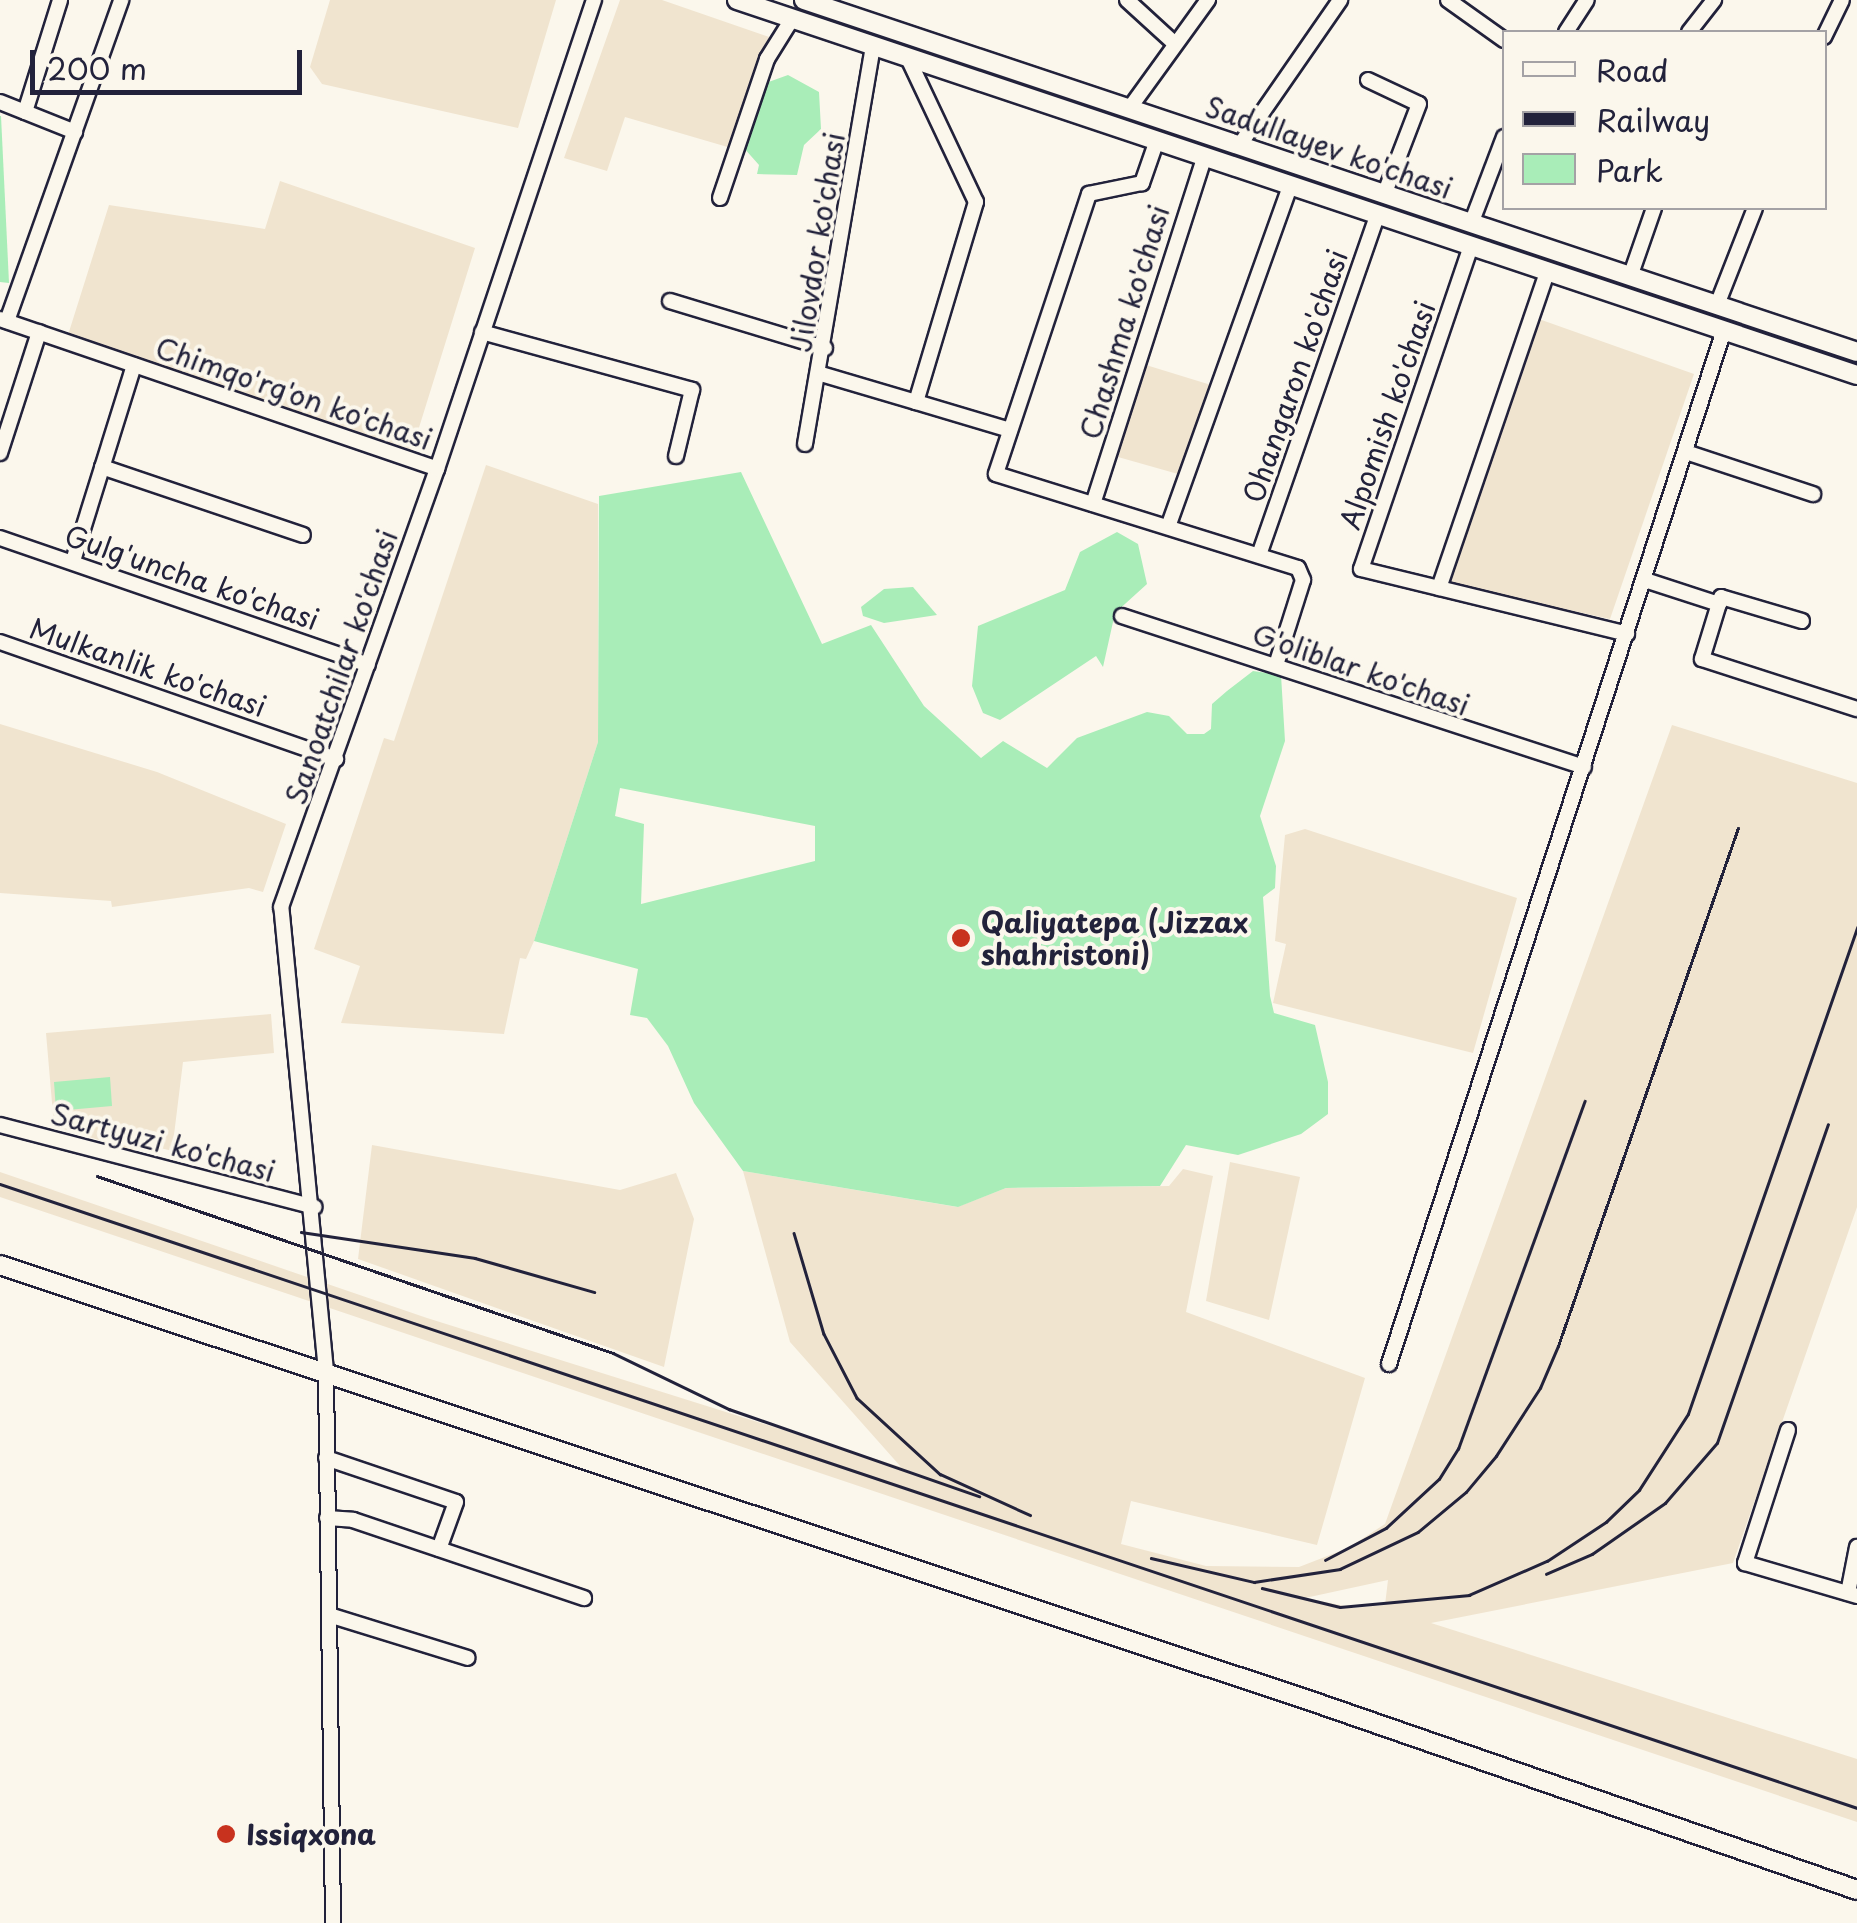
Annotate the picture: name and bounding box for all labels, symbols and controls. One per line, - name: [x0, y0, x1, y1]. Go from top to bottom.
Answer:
- scale bar: [35, 30, 308, 92]
- legend: [1502, 30, 1827, 210]
- text: 200 m: [47, 45, 147, 90]
- text: Road: [1596, 47, 1669, 92]
- street label: Sadullayev ko'chasi: [1201, 89, 1457, 205]
- text: Railway: [1596, 97, 1710, 142]
- street label: Jilovdor ko'chasi: [783, 130, 851, 354]
- text: Park: [1596, 147, 1663, 192]
- street label: Chashma ko'chasi: [1072, 201, 1176, 443]
- street label: Ohangaron ko'chasi: [1236, 245, 1354, 507]
- street label: Alpomish ko'chasi: [1332, 297, 1442, 533]
- street label: Chimqo'rg'on ko'chasi: [151, 330, 437, 456]
- street label: Gulg'uncha ko'chasi: [61, 518, 323, 636]
- street label: Sanoatchilar ko'chasi: [278, 526, 404, 808]
- street label: Mulkanlik ko'chasi: [25, 611, 271, 723]
- street label: G'oliblar ko'chasi: [1248, 616, 1474, 722]
- place label: Qaliyatepa (Jizzax shahristoni): [981, 905, 1250, 971]
- marker: Qaliyatepa (Jizzax shahristoni): [950, 927, 972, 949]
- street label: Sartyuzi ko'chasi: [47, 1096, 279, 1188]
- place label: Issiqxona: [246, 1817, 376, 1851]
- marker: Issiqxona: [215, 1823, 237, 1845]

